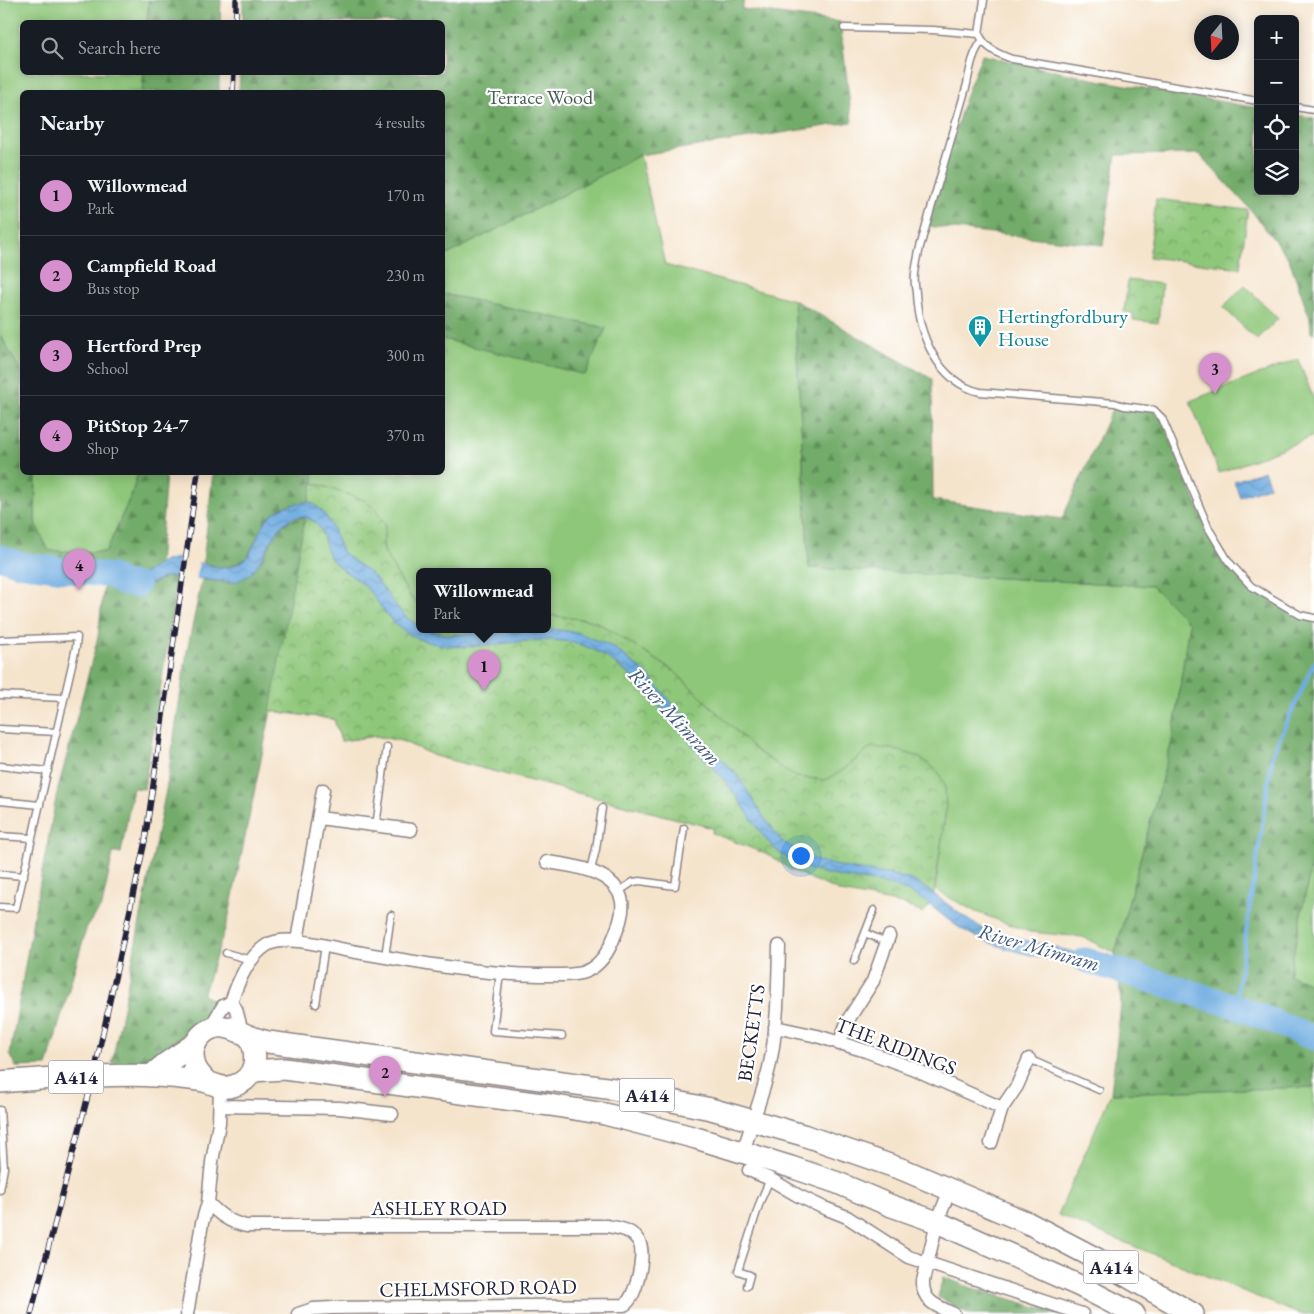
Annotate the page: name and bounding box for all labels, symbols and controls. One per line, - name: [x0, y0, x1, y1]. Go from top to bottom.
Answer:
- north arrow: [1194, 15, 1239, 60]
- map controls: [1254, 15, 1299, 195]
- button: +: [1254, 15, 1299, 60]
- search box: [20, 20, 445, 75]
- icon: search: [38, 34, 66, 62]
- text: Search here: [78, 35, 160, 60]
- button: −: [1254, 60, 1299, 105]
- park label: Terrace Wood: [487, 84, 594, 110]
- button: locate: [1254, 105, 1299, 150]
- text: Nearby: [40, 109, 104, 136]
- text: 4 results: [375, 112, 425, 133]
- button: layers: [1254, 150, 1299, 195]
- text: Willowmead: [87, 173, 188, 198]
- text: 1: [52, 185, 60, 206]
- text: 170 m: [386, 185, 425, 206]
- text: Park: [87, 198, 114, 219]
- text: Campfield Road: [87, 253, 216, 278]
- text: 2: [52, 265, 60, 286]
- text: 230 m: [386, 265, 425, 286]
- text: Bus stop: [87, 278, 140, 299]
- place label: Hertingfordbury House: [998, 303, 1128, 352]
- building icon: Hertingfordbury House: [967, 314, 993, 348]
- text: Hertford Prep: [87, 333, 201, 358]
- text: 3: [52, 345, 60, 366]
- text: 300 m: [386, 345, 425, 366]
- pin: 3: [1199, 353, 1231, 394]
- text: School: [87, 358, 129, 379]
- text: PitStop 24-7: [87, 413, 188, 438]
- text: 4: [52, 425, 60, 446]
- text: 370 m: [386, 425, 425, 446]
- text: Shop: [87, 438, 119, 459]
- pin: 4: [63, 549, 95, 590]
- popup: [416, 568, 551, 633]
- text: Willowmead: [433, 578, 534, 603]
- text: Park: [433, 603, 460, 624]
- pin: 1: [468, 650, 500, 691]
- water label: River Mimram: [623, 661, 727, 771]
- your location: [788, 843, 814, 869]
- water label: River Mimram: [975, 917, 1103, 977]
- street label: BECKETTS: [731, 983, 771, 1083]
- street label: THE RIDINGS: [832, 1011, 960, 1081]
- pin: 2: [369, 1056, 401, 1097]
- road number: A414: [48, 1060, 104, 1094]
- road number: A414: [620, 1078, 674, 1112]
- street label: ASHLEY ROAD: [370, 1195, 507, 1221]
- road number: A414: [1084, 1250, 1138, 1284]
- street label: CHELMSFORD ROAD: [379, 1273, 577, 1303]

